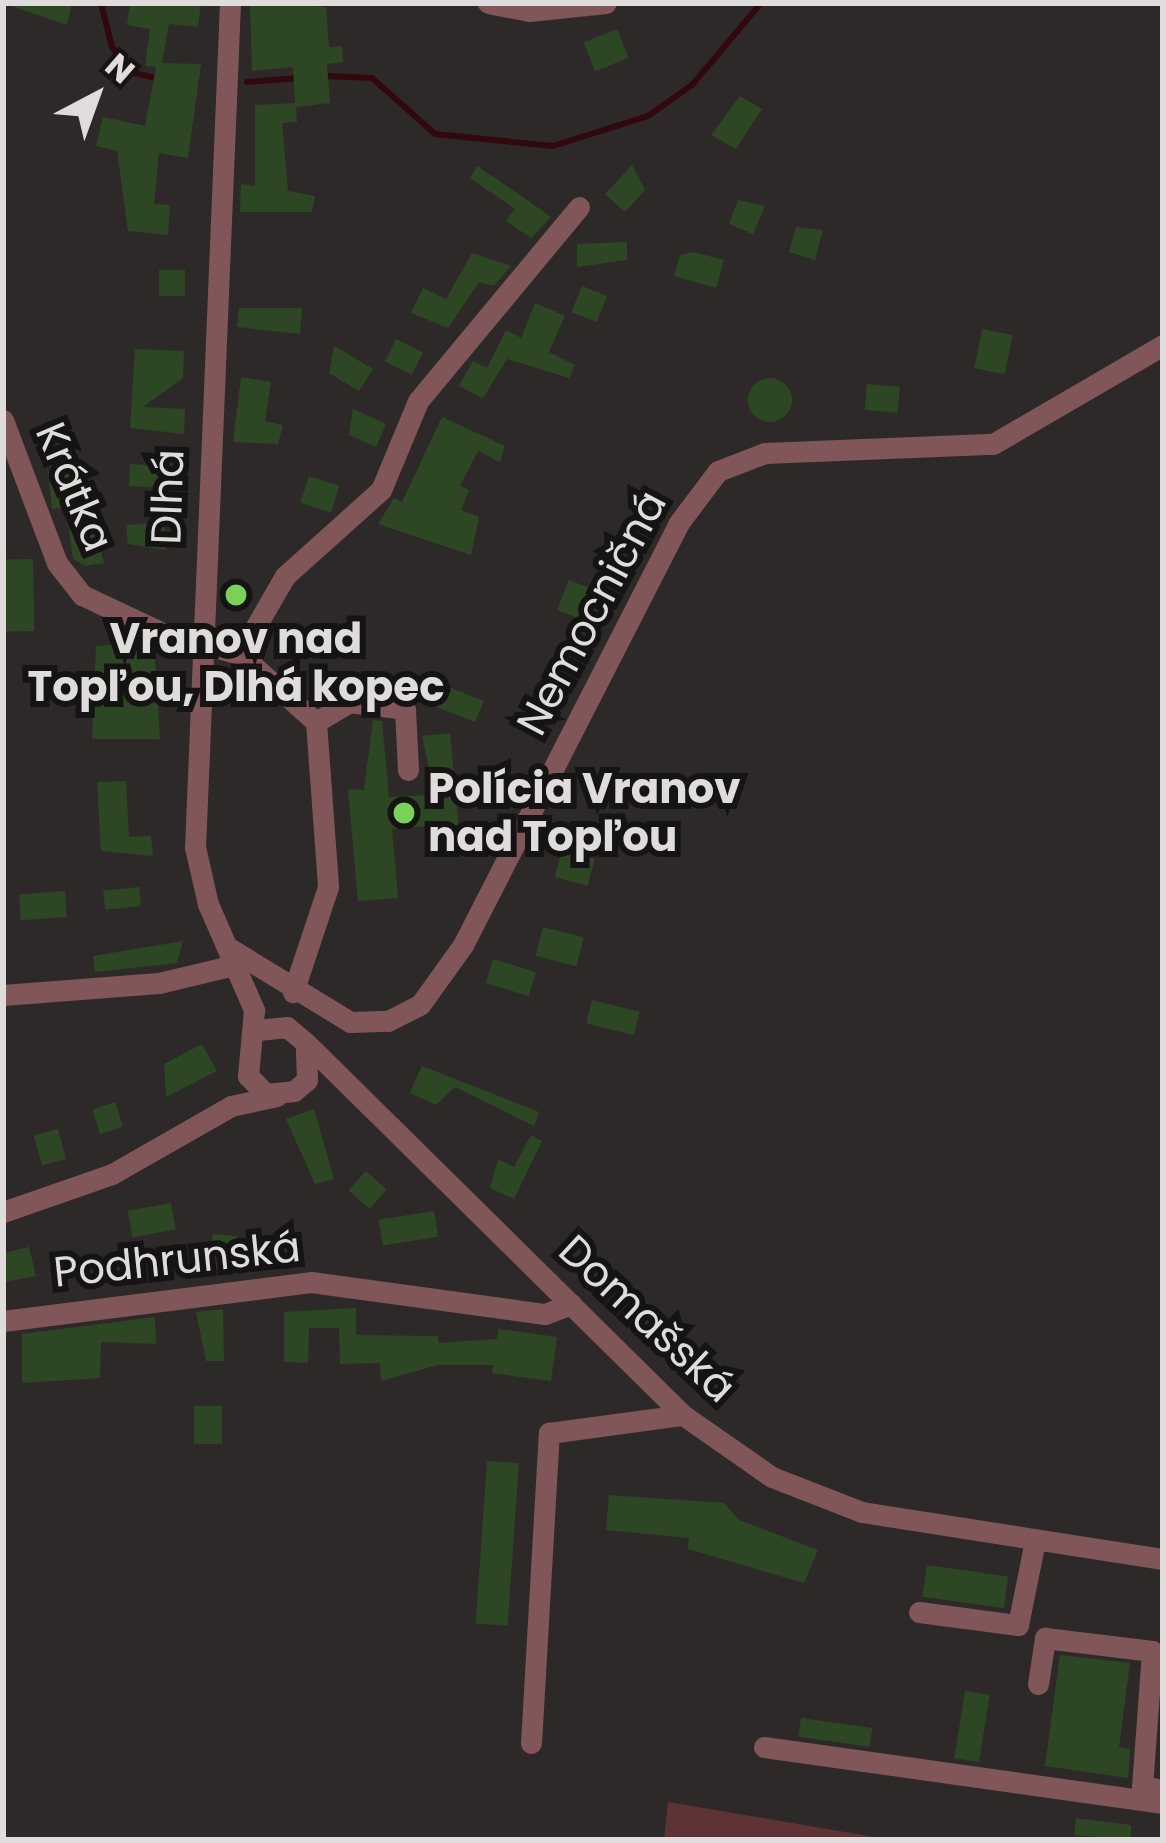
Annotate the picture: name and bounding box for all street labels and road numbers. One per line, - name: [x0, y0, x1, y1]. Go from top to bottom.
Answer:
- street label: Krátka: [25, 415, 123, 559]
- street label: Dlhá: [141, 449, 195, 545]
- street label: Nemocničná: [507, 482, 677, 744]
- street label: Podhrunská: [51, 1222, 303, 1298]
- street label: Domašská: [549, 1225, 745, 1413]

